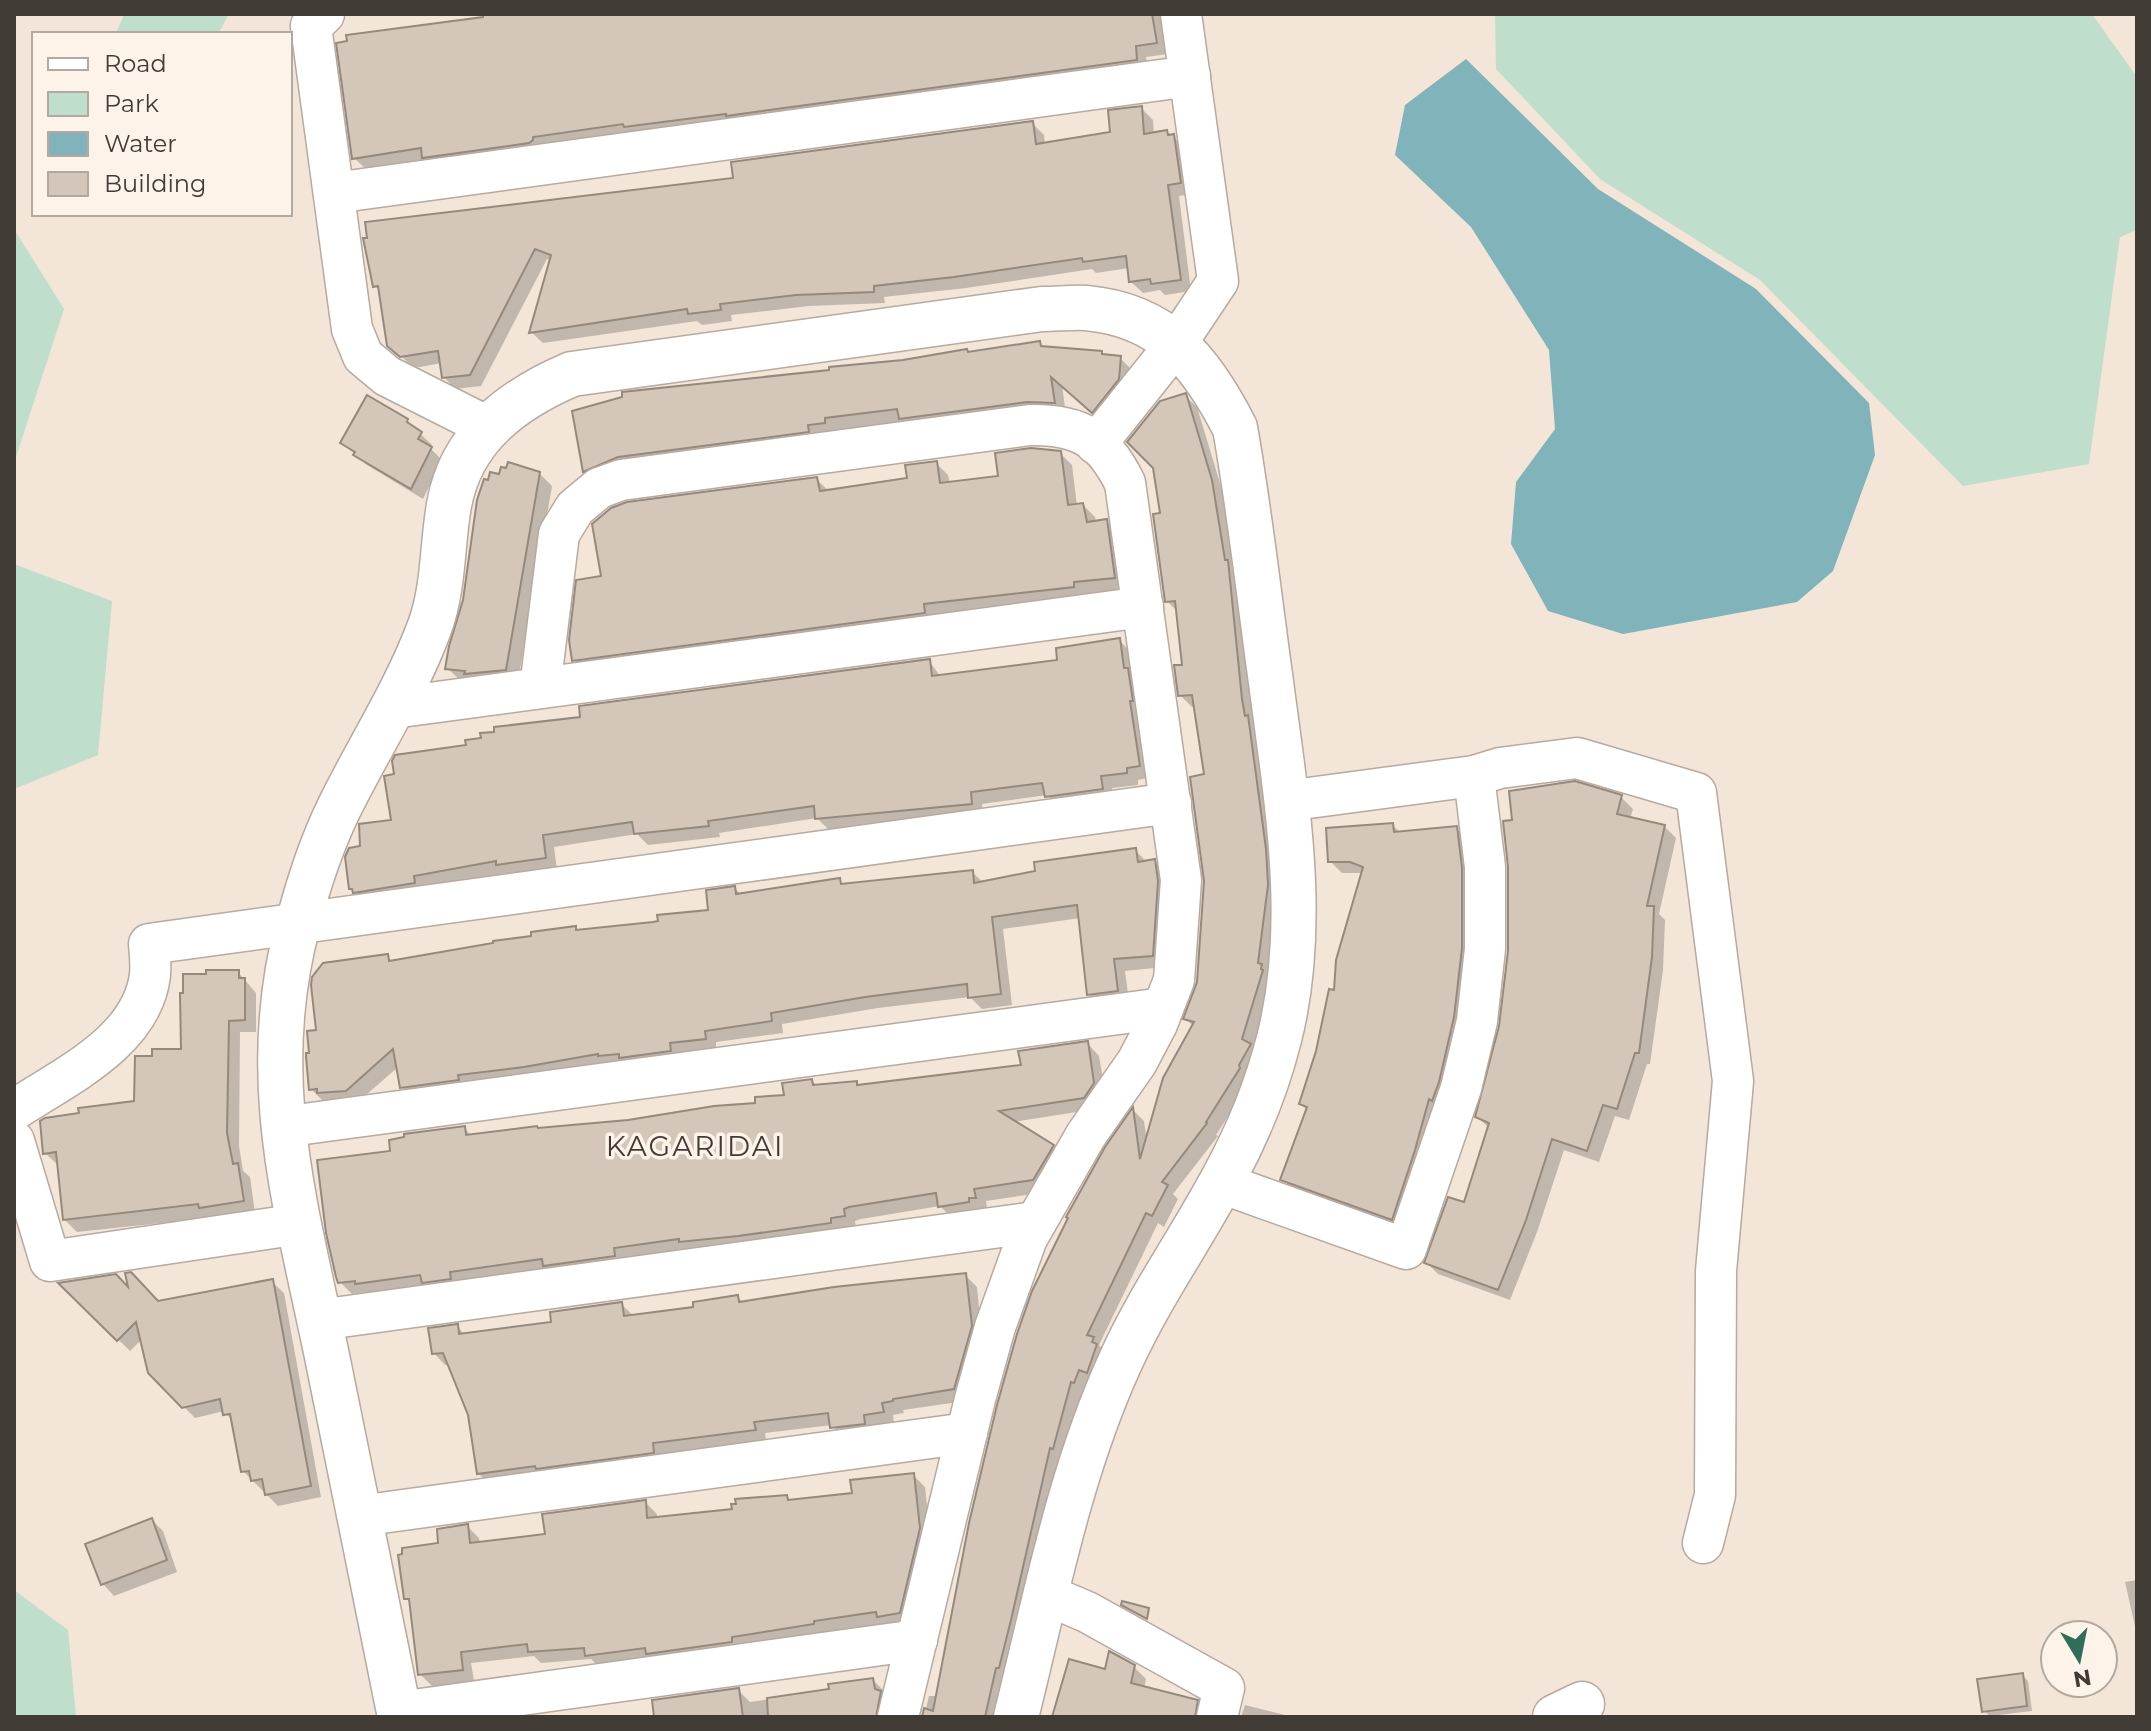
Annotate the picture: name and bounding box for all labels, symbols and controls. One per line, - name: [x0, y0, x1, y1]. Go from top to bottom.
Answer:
- legend: [32, 32, 292, 216]
- text: Road: [104, 49, 167, 78]
- text: Park: [104, 89, 159, 118]
- text: Water: [104, 129, 177, 158]
- text: Building: [104, 169, 207, 198]
- district label: KAGARIDAI: [606, 1129, 784, 1163]
- north arrow: [2039, 1619, 2119, 1699]
- text: N: [2071, 1663, 2093, 1693]

